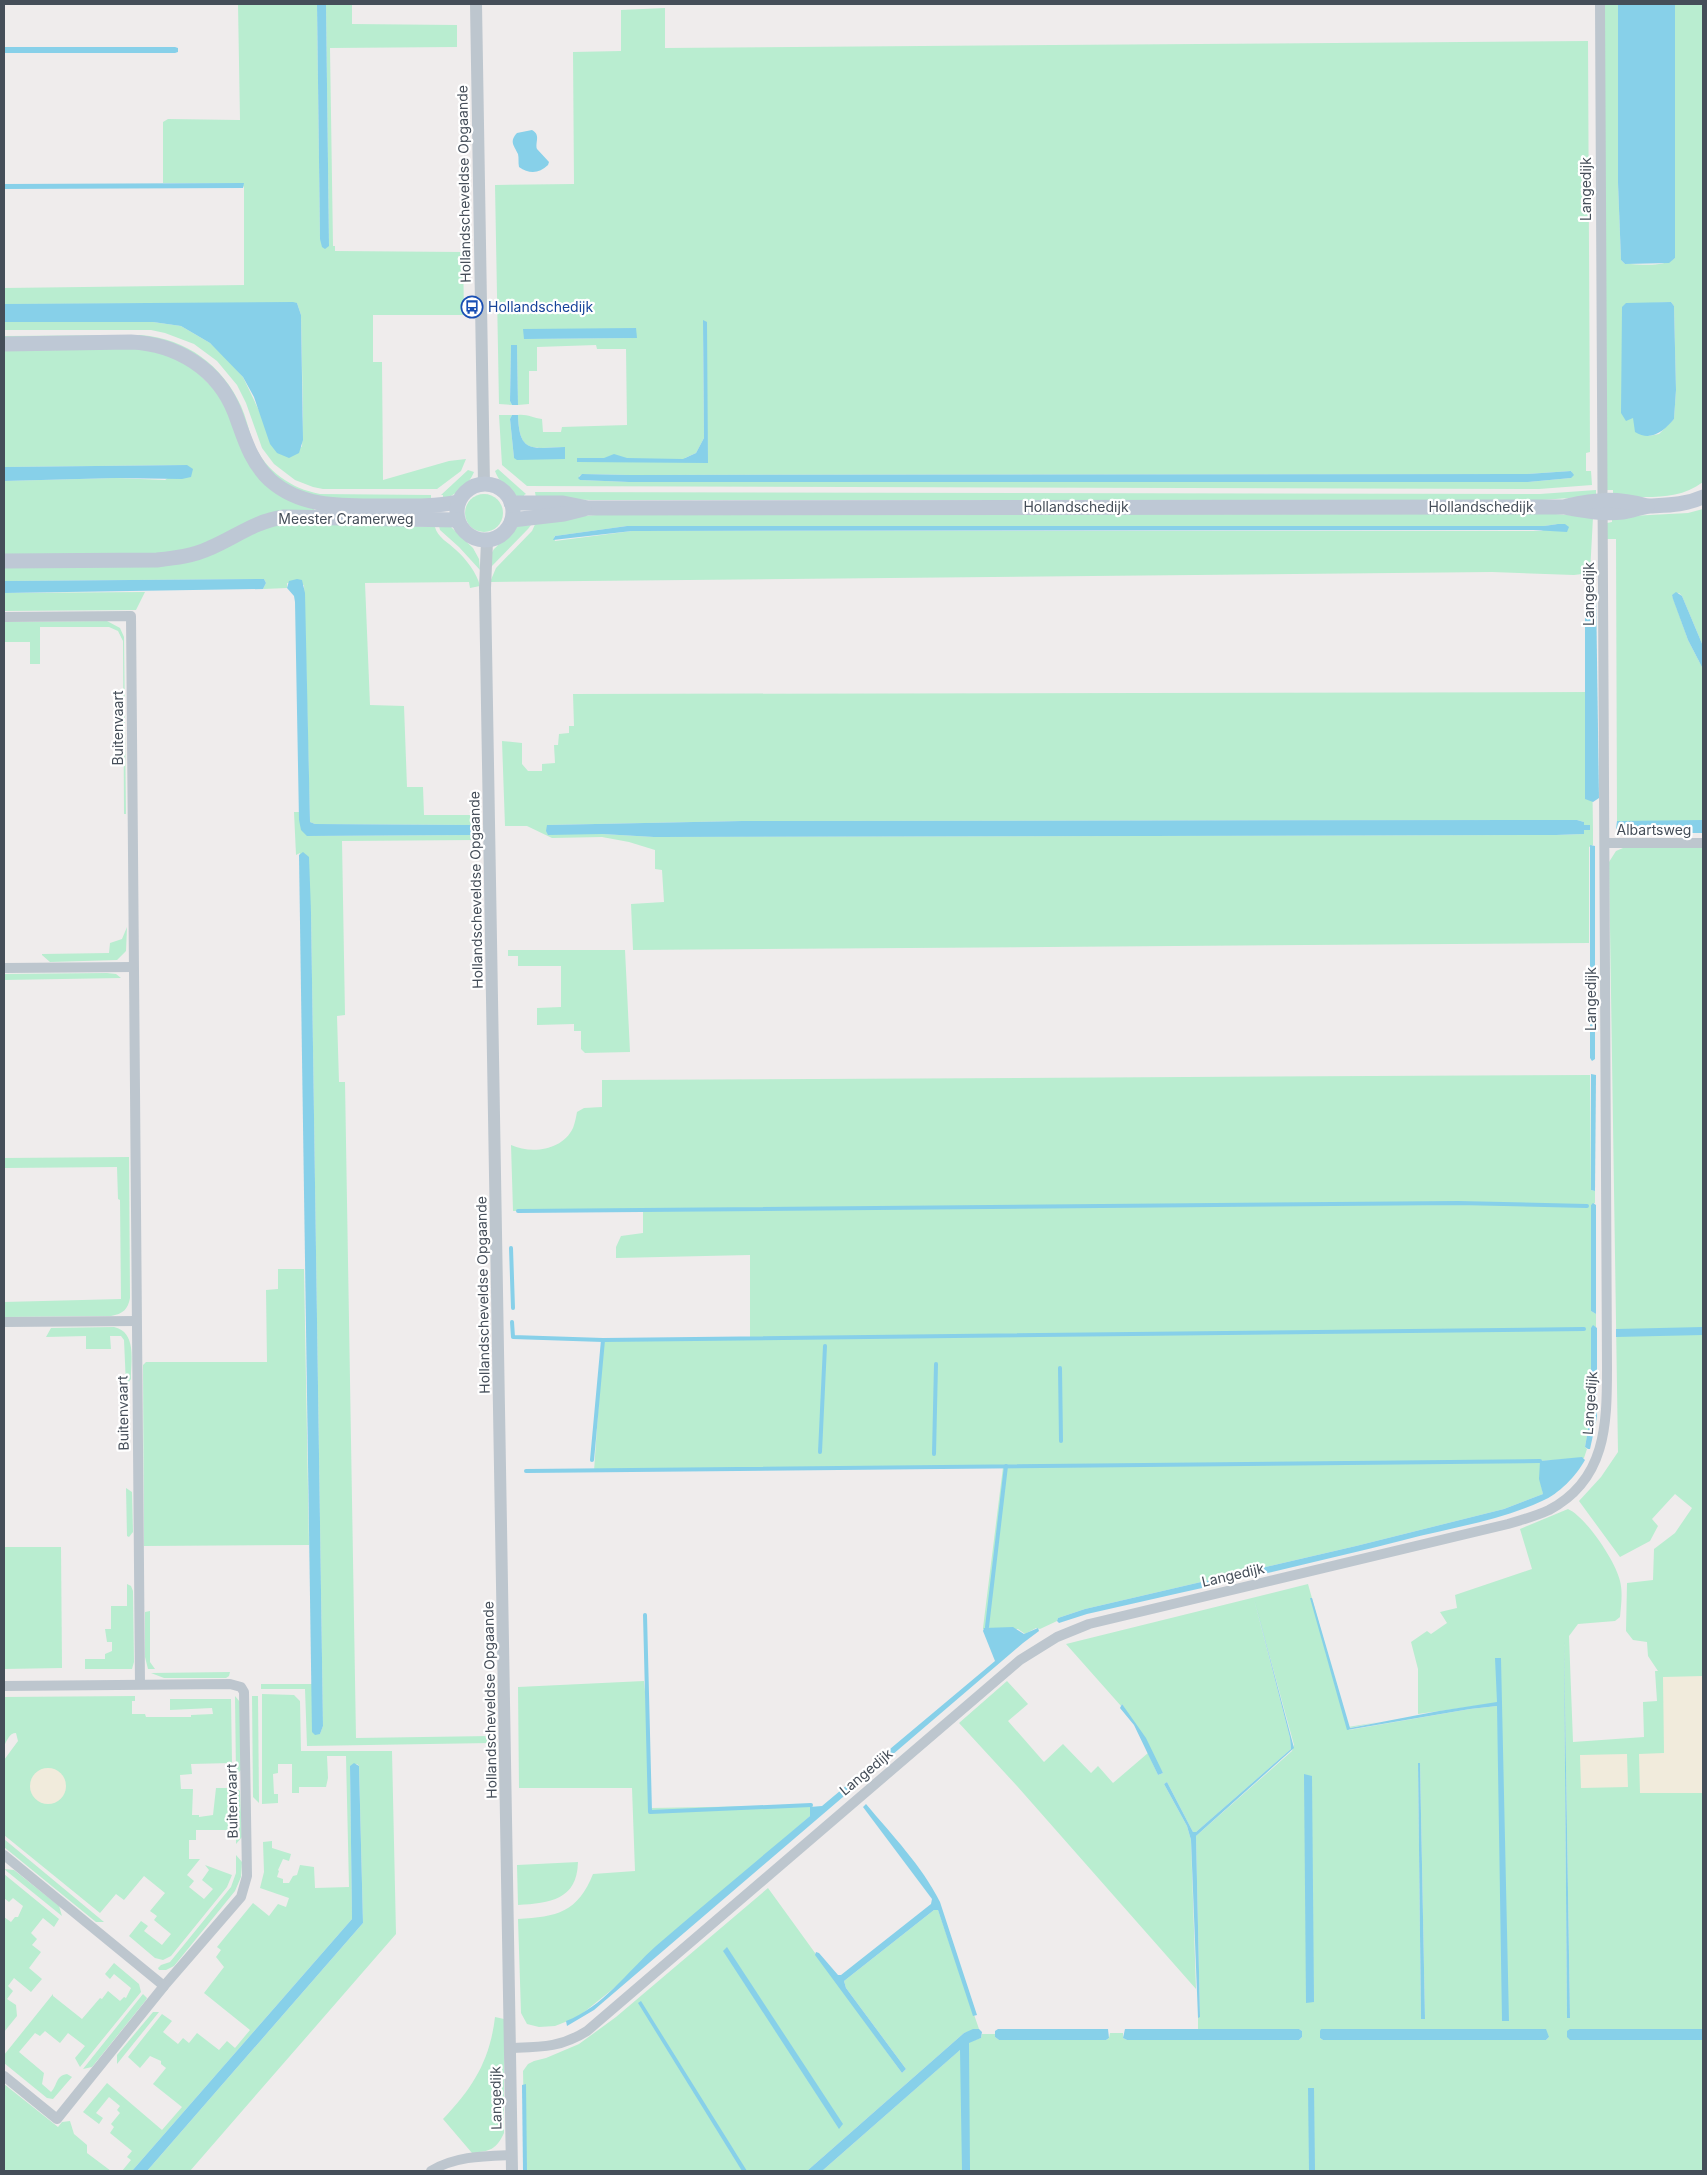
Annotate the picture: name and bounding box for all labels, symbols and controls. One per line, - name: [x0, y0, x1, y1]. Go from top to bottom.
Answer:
- street label: Hollandscheveldse Opgaande: [453, 85, 474, 283]
- street label: Langedijk: [1577, 157, 1594, 221]
- bus stop icon: Hollandschedijk: [460, 295, 484, 319]
- place label: Hollandschedijk: [488, 298, 593, 315]
- street label: Hollandschedijk: [1023, 498, 1129, 515]
- street label: Hollandschedijk: [1428, 498, 1534, 515]
- street label: Meester Cramerweg: [278, 510, 414, 527]
- street label: Langedijk: [1580, 562, 1597, 626]
- street label: Buitenvaart: [109, 690, 126, 766]
- street label: Hollandscheveldse Opgaande: [465, 791, 486, 989]
- street label: Albartsweg: [1617, 821, 1691, 838]
- street label: Langedijk: [1582, 967, 1599, 1031]
- street label: Hollandscheveldse Opgaande: [472, 1196, 493, 1394]
- street label: Langedijk: [1579, 1370, 1600, 1435]
- street label: Buitenvaart: [113, 1375, 132, 1451]
- street label: Langedijk: [1200, 1559, 1266, 1590]
- street label: Hollandscheveldse Opgaande: [479, 1601, 500, 1799]
- street label: Langedijk: [836, 1744, 896, 1799]
- street label: Buitenvaart: [222, 1763, 241, 1839]
- street label: Langedijk: [486, 2066, 505, 2130]

